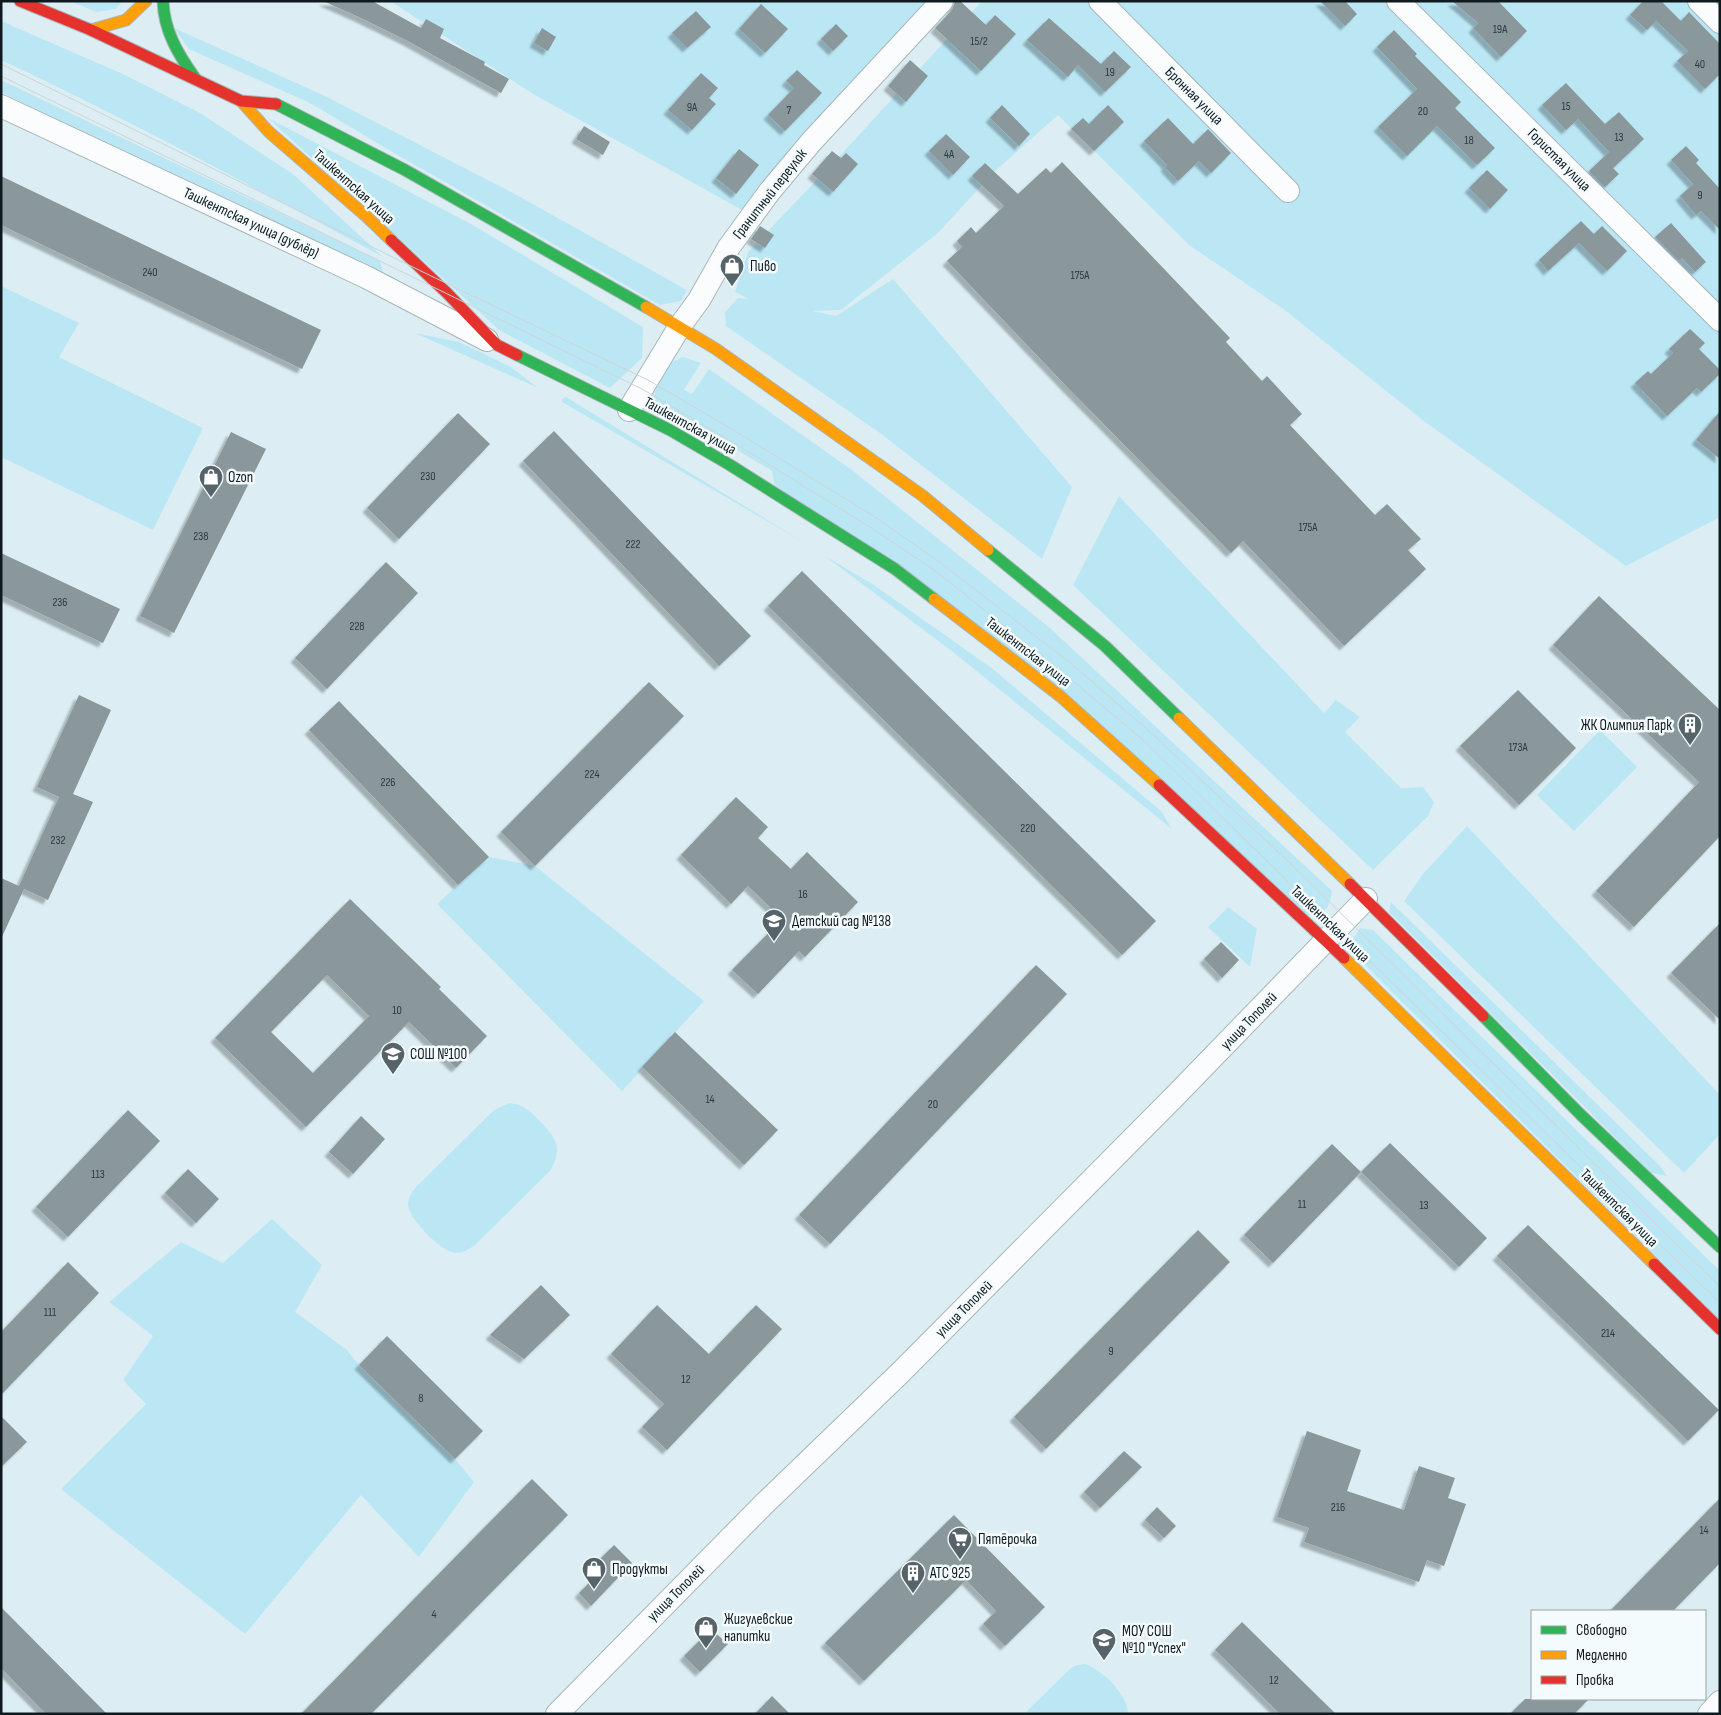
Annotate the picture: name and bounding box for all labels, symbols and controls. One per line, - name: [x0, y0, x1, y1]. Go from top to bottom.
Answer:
- house number: 19А: [1493, 22, 1508, 37]
- house number: 15/2: [970, 34, 988, 49]
- house number: 40: [1695, 57, 1705, 72]
- street label: Бронная улица: [1161, 63, 1227, 129]
- house number: 19: [1105, 65, 1115, 80]
- house number: 15: [1561, 99, 1571, 114]
- house number: 9А: [687, 100, 698, 115]
- house number: 7: [787, 103, 792, 118]
- house number: 20: [1418, 104, 1428, 119]
- street label: Гористая улица: [1523, 124, 1595, 196]
- house number: 13: [1614, 130, 1624, 145]
- house number: 18: [1464, 133, 1474, 148]
- street label: Гранитный переулок: [729, 145, 811, 243]
- street label: Ташкентская улица: [309, 146, 399, 229]
- house number: 4А: [944, 147, 955, 162]
- street label: Ташкентская улица (дублёр): [180, 183, 322, 263]
- house number: 9: [1697, 188, 1703, 203]
- shop icon: Пиво: [719, 253, 745, 287]
- place label: Пиво: [750, 257, 776, 276]
- house number: 240: [142, 265, 158, 280]
- house number: 175А: [1071, 268, 1090, 283]
- street label: Ташкентская улица: [640, 393, 740, 459]
- shop icon: Ozon: [198, 464, 224, 498]
- place label: Ozon: [228, 468, 253, 487]
- house number: 230: [420, 469, 436, 484]
- house number: 175А: [1299, 520, 1318, 535]
- house number: 238: [193, 529, 209, 544]
- house number: 222: [626, 537, 640, 552]
- house number: 236: [52, 595, 68, 610]
- street label: Ташкентская улица: [982, 613, 1074, 691]
- house number: 228: [349, 619, 365, 634]
- building icon: ЖК Олимпия Парк: [1677, 712, 1703, 746]
- place label: ЖК Олимпия Парк: [1581, 716, 1672, 735]
- house number: 173А: [1508, 740, 1528, 755]
- house number: 224: [585, 767, 599, 782]
- house number: 226: [380, 775, 396, 790]
- house number: 220: [1020, 821, 1036, 836]
- house number: 232: [51, 833, 66, 848]
- street label: Ташкентская улица: [1286, 881, 1374, 967]
- house number: 16: [798, 887, 808, 902]
- school or university icon: Детский сад №138: [761, 908, 787, 942]
- place label: Детский сад №138: [792, 912, 891, 931]
- street label: улица Тополей: [1217, 988, 1281, 1054]
- house number: 10: [392, 1003, 402, 1018]
- school or university icon: СОШ №100: [380, 1041, 406, 1075]
- place label: СОШ №100: [410, 1045, 467, 1064]
- house number: 14: [705, 1092, 715, 1107]
- house number: 20: [928, 1097, 938, 1112]
- street label: Ташкентская улица: [1576, 1165, 1662, 1251]
- house number: 113: [91, 1167, 105, 1182]
- house number: 11: [1298, 1197, 1307, 1212]
- house number: 13: [1419, 1198, 1429, 1213]
- street label: улица Тополей: [931, 1276, 997, 1342]
- house number: 111: [44, 1305, 57, 1320]
- house number: 214: [1601, 1326, 1615, 1341]
- house number: 9: [1108, 1344, 1114, 1359]
- house number: 12: [681, 1372, 691, 1387]
- house number: 8: [418, 1391, 424, 1406]
- house number: 216: [1331, 1500, 1345, 1515]
- house number: 14: [1699, 1523, 1709, 1538]
- supermarket icon: Пятёрочка: [947, 1526, 973, 1560]
- place label: Пятёрочка: [978, 1530, 1037, 1549]
- shop icon: Продукты: [581, 1556, 607, 1590]
- place label: Продукты: [612, 1560, 668, 1579]
- street label: улица Тополей: [643, 1560, 709, 1626]
- building icon: АТС 925: [900, 1560, 926, 1594]
- place label: АТС 925: [929, 1564, 970, 1583]
- house number: 4: [431, 1607, 437, 1622]
- place label: Жигулевские напитки: [724, 1610, 793, 1646]
- legend: [1531, 1610, 1706, 1700]
- shop icon: Жигулевские напитки: [693, 1615, 719, 1649]
- text: Свободно: [1576, 1621, 1627, 1640]
- place label: МОУ СОШ №10 "Успех": [1122, 1622, 1186, 1658]
- school or university icon: МОУ СОШ №10 "Успех": [1091, 1627, 1117, 1661]
- text: Медленно: [1576, 1646, 1627, 1665]
- text: Пробка: [1576, 1671, 1614, 1690]
- house number: 12: [1269, 1673, 1279, 1688]

